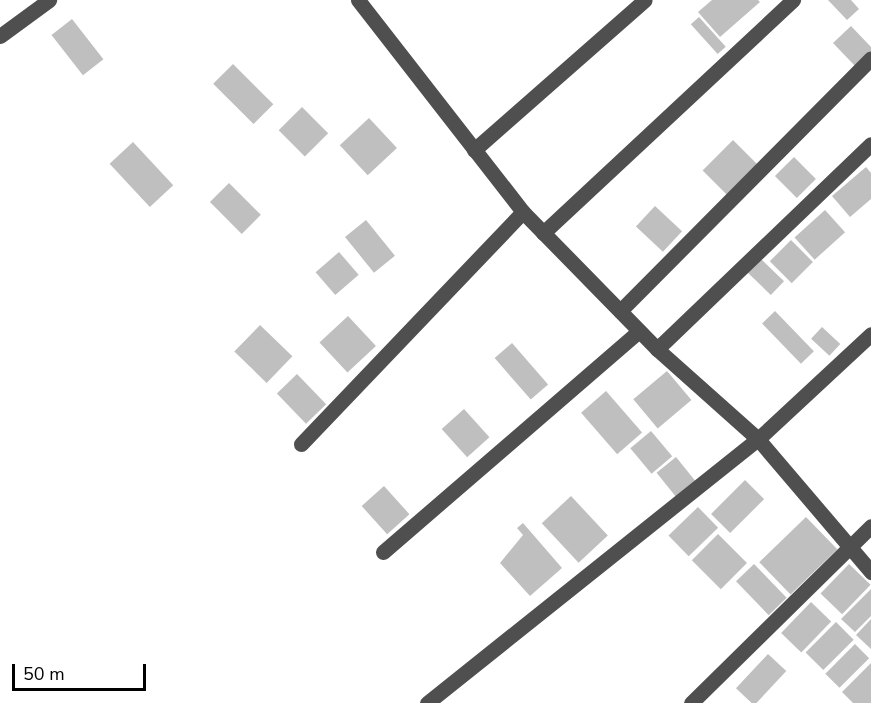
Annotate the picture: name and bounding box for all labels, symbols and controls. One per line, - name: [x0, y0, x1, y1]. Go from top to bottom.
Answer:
- scale bar: [15, 652, 148, 690]
- text: 50 m: [23, 662, 65, 686]

